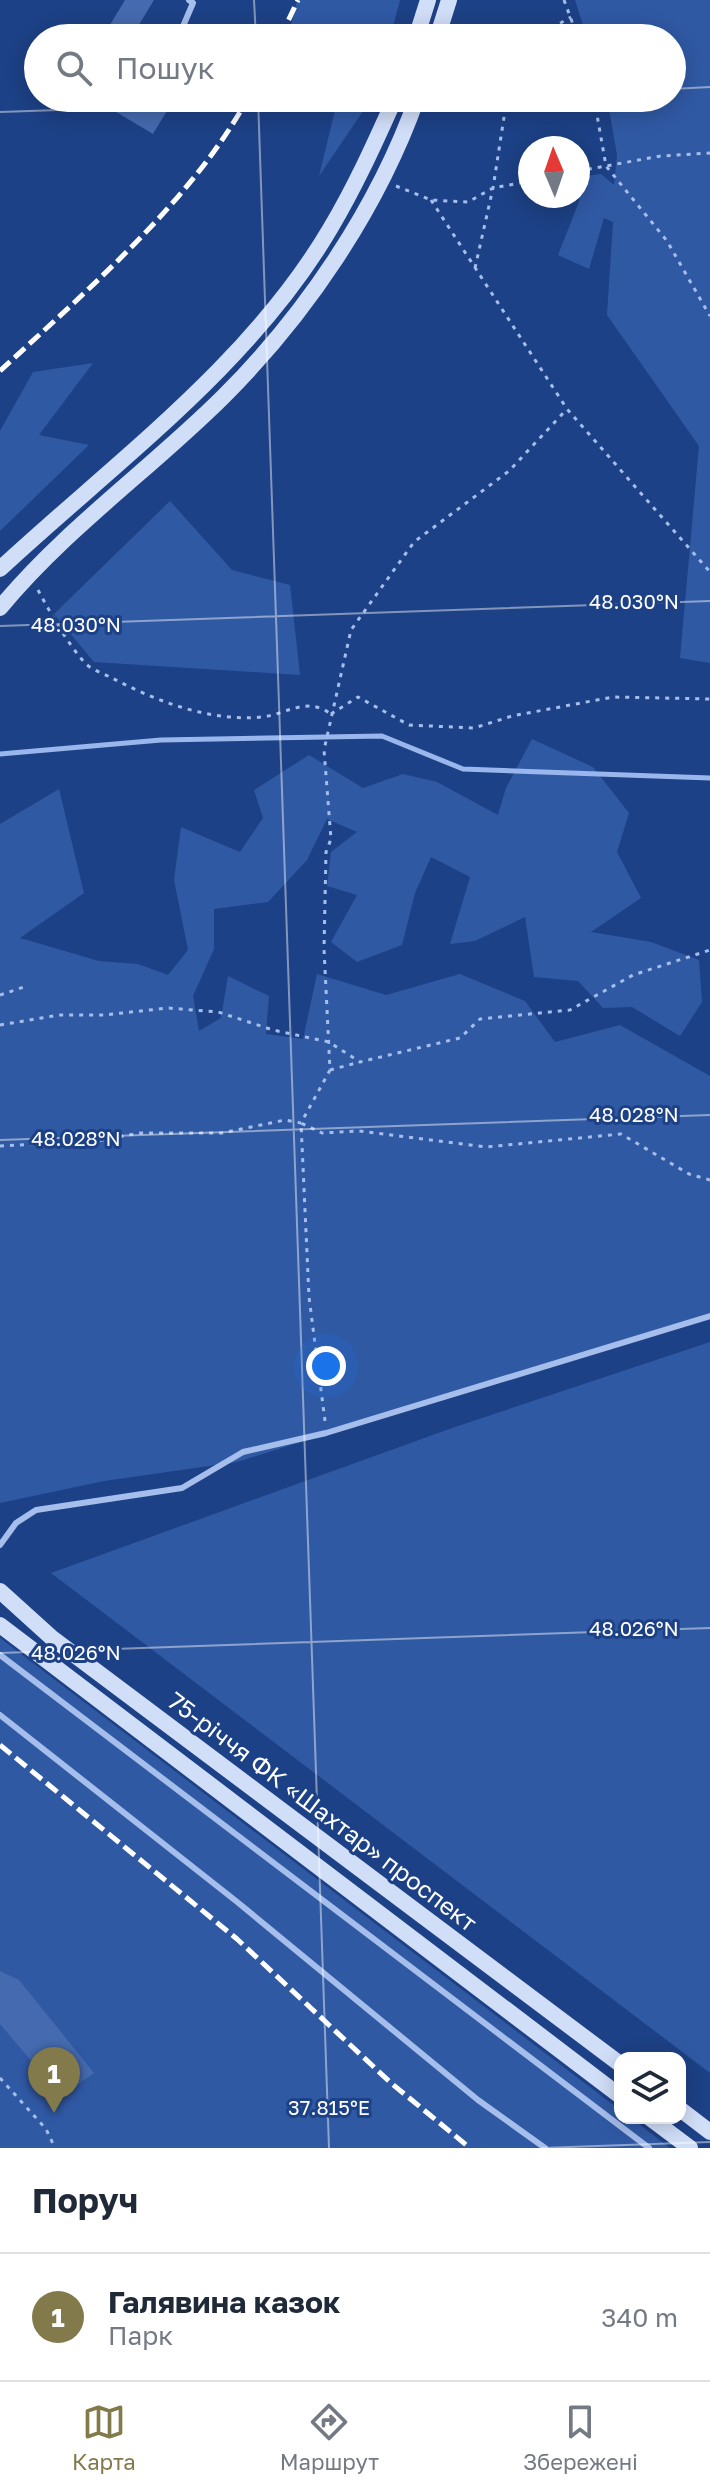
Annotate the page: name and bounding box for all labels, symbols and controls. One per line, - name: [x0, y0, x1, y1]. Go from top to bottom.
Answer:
- search box: [24, 24, 686, 112]
- icon: search: [52, 46, 96, 90]
- text: Пошук: [116, 50, 215, 86]
- north arrow: [518, 136, 590, 208]
- text: 48.030°N: [589, 589, 679, 613]
- text: 48.030°N: [31, 612, 121, 636]
- text: 48.028°N: [589, 1102, 679, 1126]
- text: 48.028°N: [31, 1126, 121, 1150]
- your location: [306, 1346, 346, 1386]
- text: 48.026°N: [589, 1616, 679, 1640]
- text: 48.026°N: [31, 1640, 121, 1664]
- street label: 75-річчя ФК «Шахтар» проспект: [163, 1685, 483, 1937]
- pin: 1: [28, 2047, 80, 2113]
- map controls: [614, 2052, 686, 2124]
- button: layers: [614, 2052, 686, 2124]
- text: 37.815°E: [288, 2095, 370, 2119]
- text: Поруч: [32, 2180, 138, 2220]
- text: Галявина казок: [108, 2284, 340, 2320]
- text: 1: [51, 2302, 65, 2333]
- text: 340 m: [601, 2302, 678, 2333]
- text: Парк: [108, 2320, 173, 2351]
- tab: Карта: [72, 2400, 136, 2475]
- tab: Маршрут: [280, 2400, 379, 2475]
- tab: Збережені: [523, 2400, 638, 2475]

